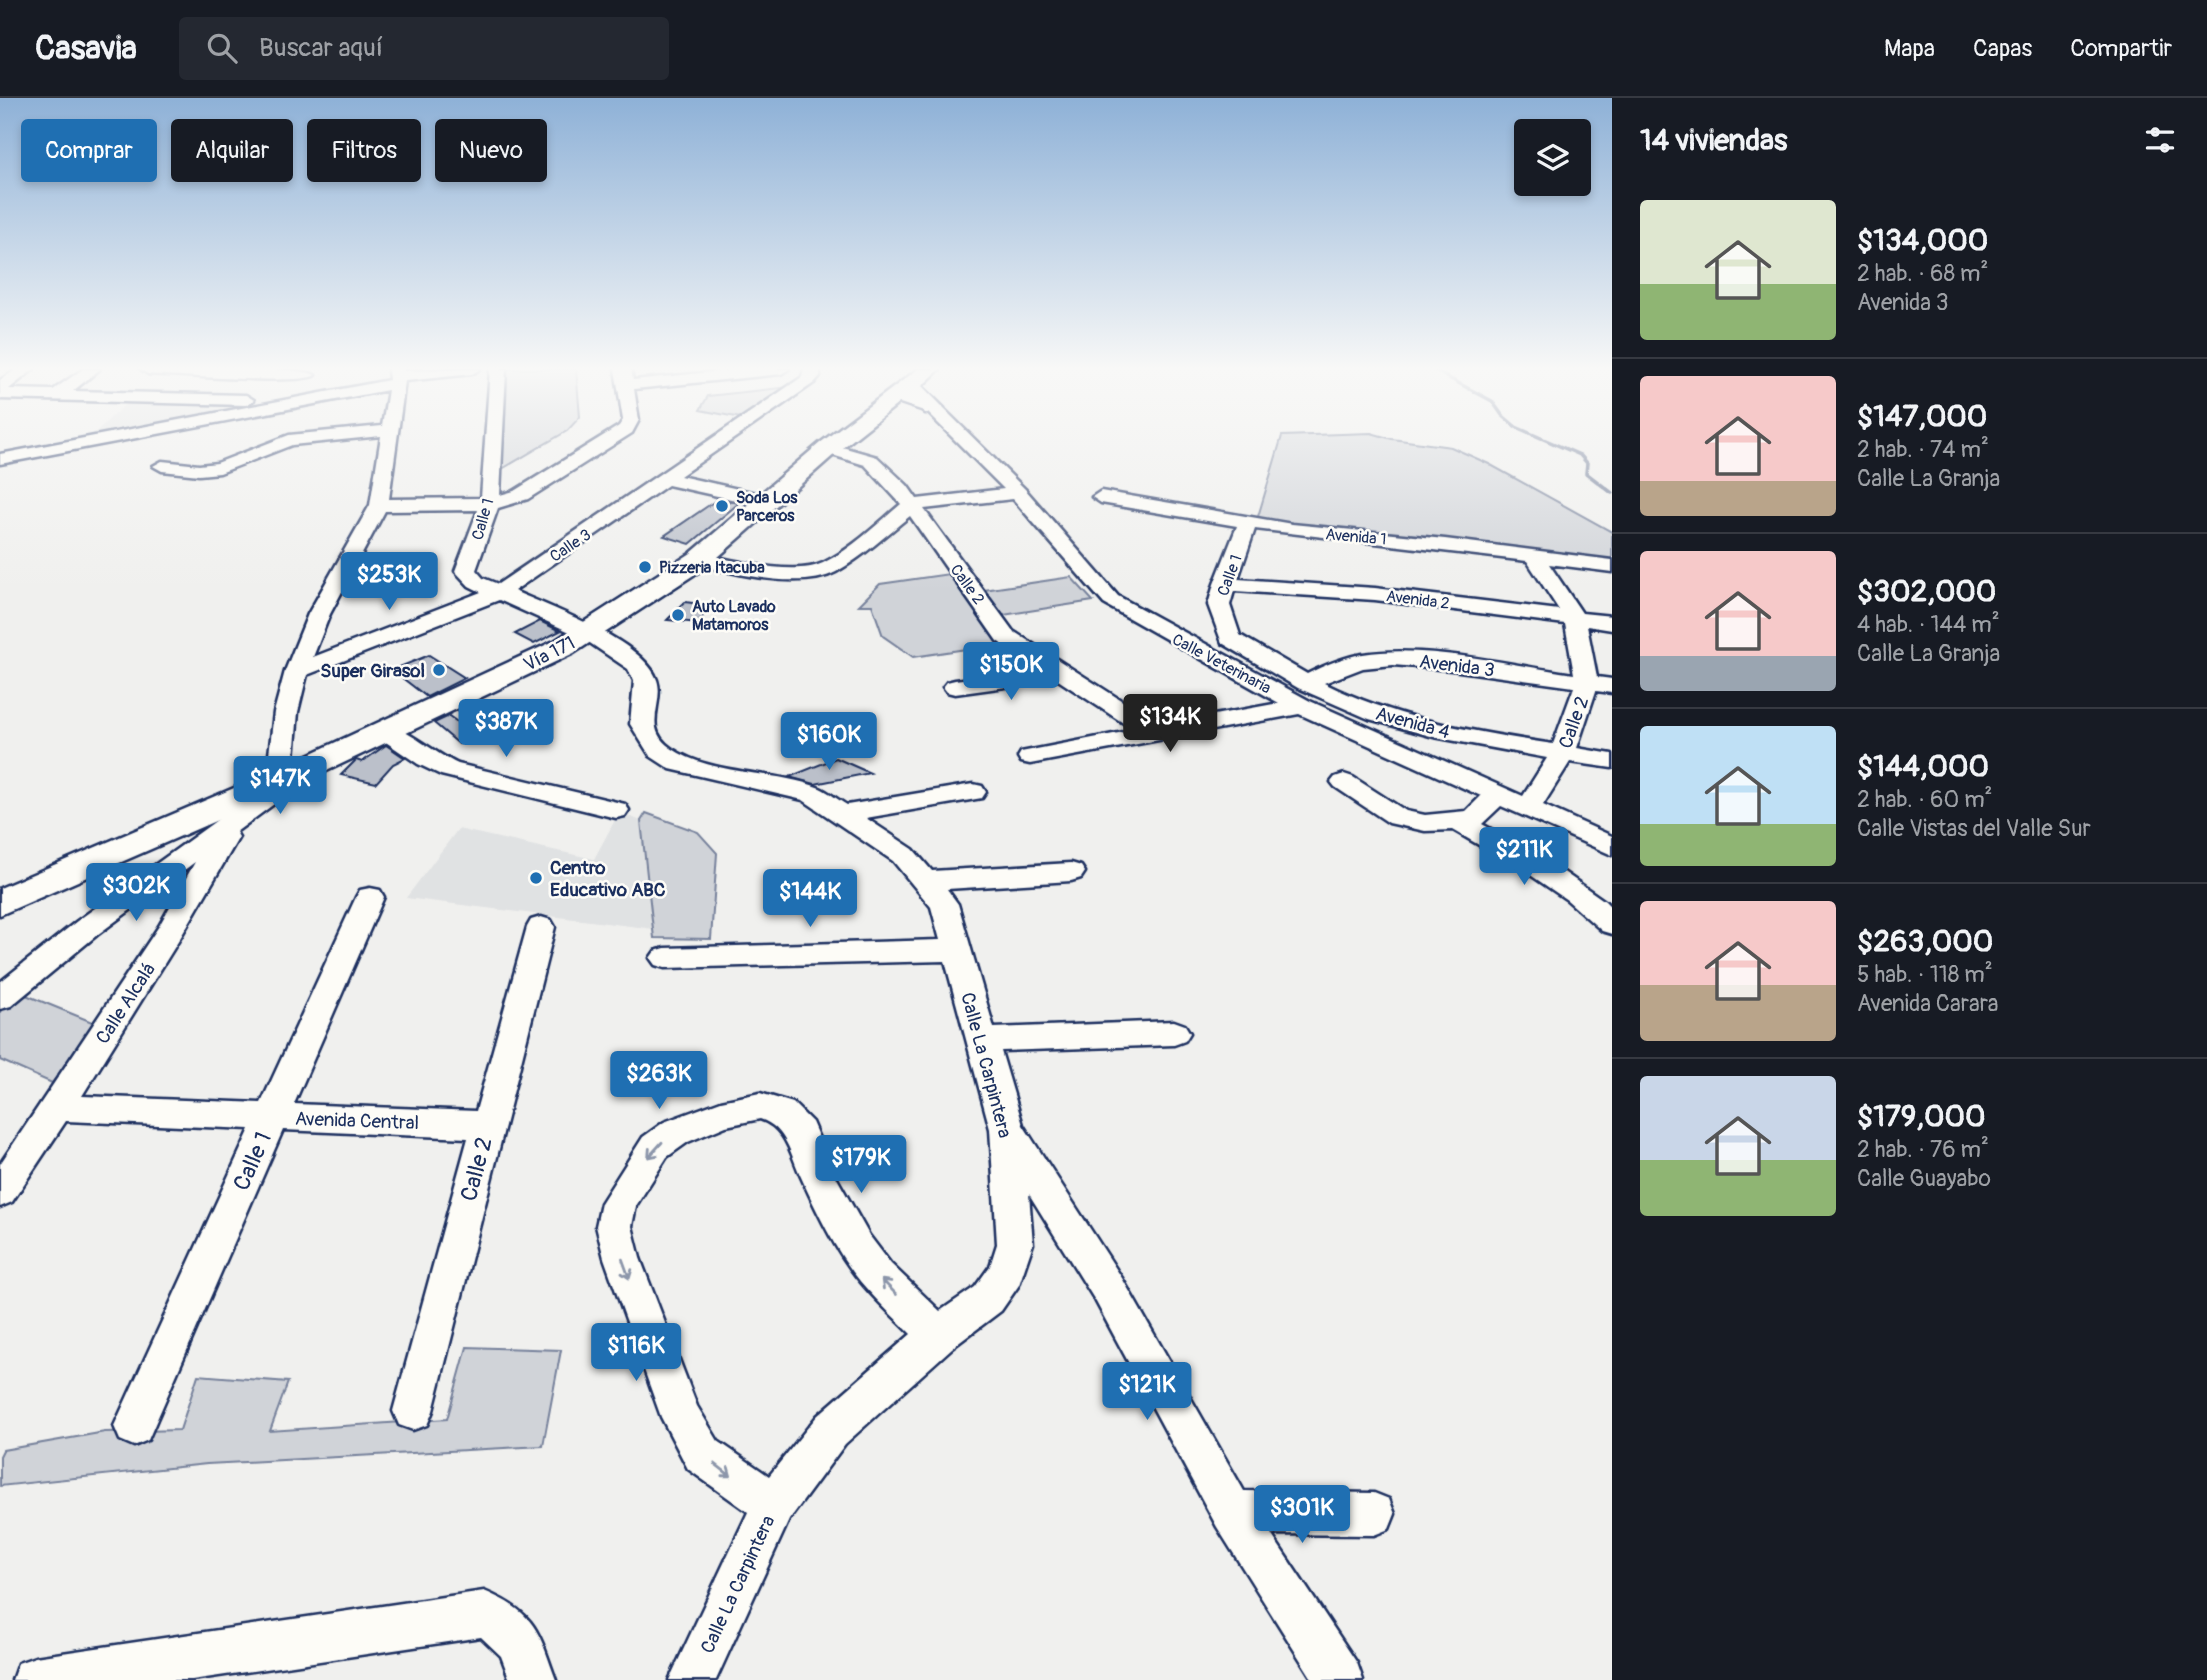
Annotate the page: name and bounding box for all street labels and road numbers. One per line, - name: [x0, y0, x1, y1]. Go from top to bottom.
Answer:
- street label: Calle 1: [467, 496, 498, 542]
- street label: Avenida 1: [1325, 524, 1387, 550]
- street label: Calle 3: [546, 525, 595, 567]
- street label: Calle 1: [1213, 552, 1247, 599]
- street label: Calle 2: [946, 560, 989, 609]
- street label: Avenida 2: [1385, 586, 1451, 614]
- street label: Calle Veterinaria: [1169, 629, 1274, 698]
- street label: Vía 171: [520, 631, 579, 677]
- street label: Avenida 3: [1418, 649, 1496, 683]
- street label: Calle 2: [1553, 693, 1594, 752]
- street label: Avenida 4: [1373, 702, 1453, 744]
- street label: Calle Alcalá: [91, 958, 161, 1049]
- street label: Calle La Carpintera: [955, 990, 1017, 1141]
- street label: Avenida Central: [294, 1107, 419, 1135]
- street label: Calle 1: [227, 1127, 278, 1195]
- street label: Calle 2: [454, 1134, 499, 1204]
- street label: Calle La Carpintera: [695, 1511, 780, 1657]

